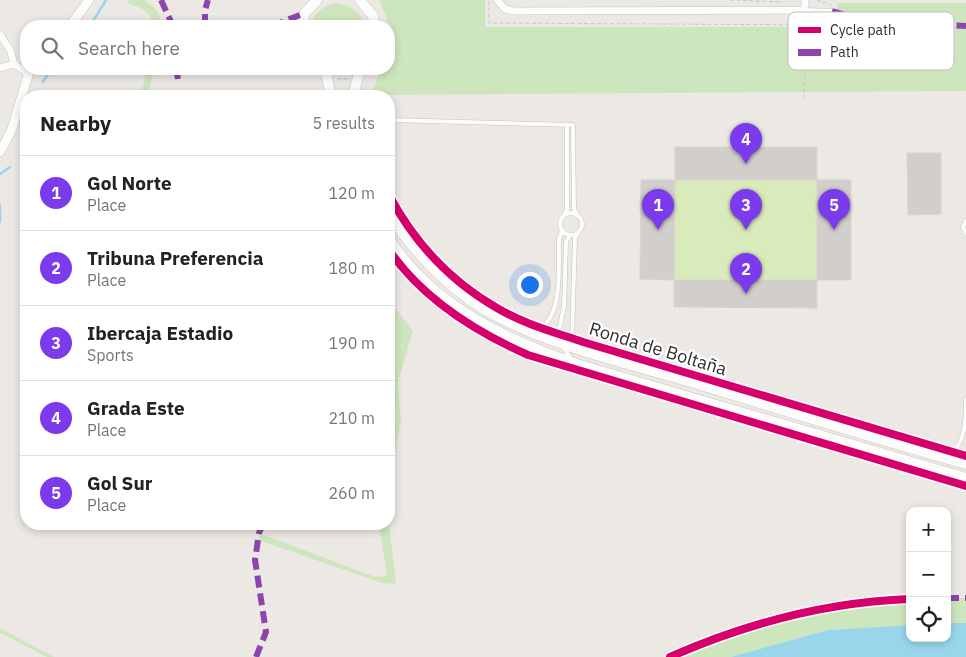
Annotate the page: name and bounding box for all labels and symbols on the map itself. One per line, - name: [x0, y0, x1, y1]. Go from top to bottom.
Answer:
- legend: [788, 12, 954, 70]
- text: Cycle path: [830, 21, 896, 39]
- text: Path: [830, 43, 859, 61]
- pin: 4: [730, 123, 762, 164]
- pin: 1: [642, 189, 674, 230]
- pin: 3: [730, 189, 762, 230]
- pin: 5: [818, 189, 850, 230]
- pin: 2: [730, 253, 762, 294]
- your location: [517, 272, 543, 298]
- street label: Ronda de Boltaña: [586, 317, 730, 381]

